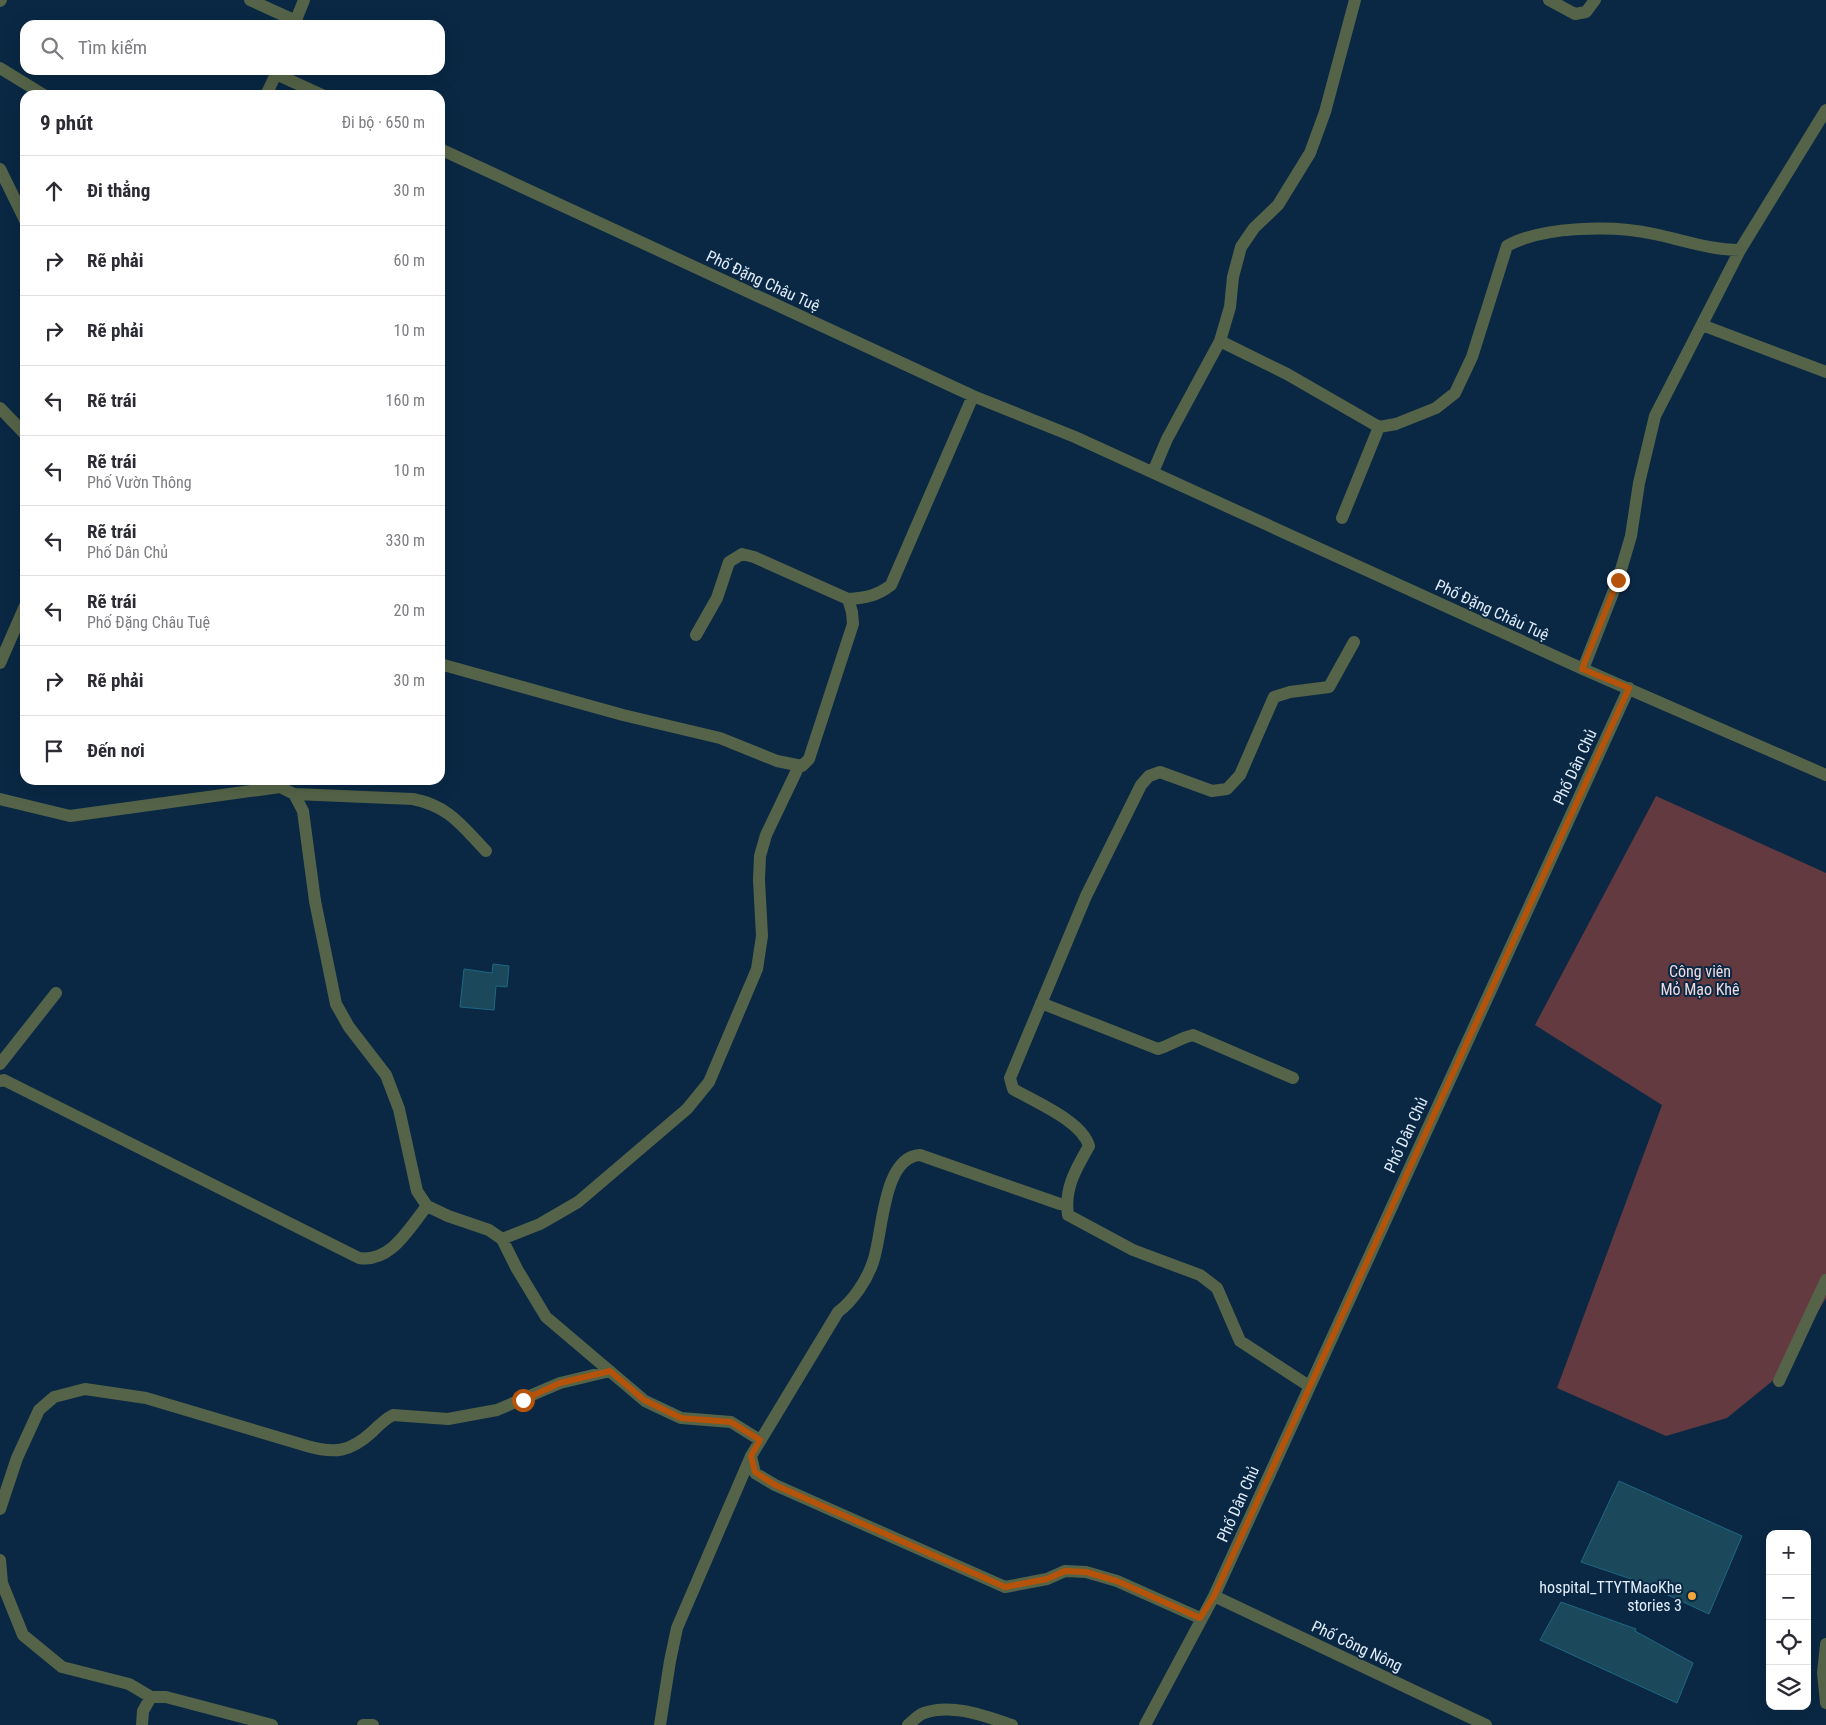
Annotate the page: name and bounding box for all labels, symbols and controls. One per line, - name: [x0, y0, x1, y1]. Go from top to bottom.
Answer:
- search box: [20, 20, 445, 75]
- icon: search: [38, 34, 66, 62]
- text: Tìm kiếm: [78, 36, 147, 59]
- text: 9 phút: [40, 111, 93, 135]
- text: Đi bộ · 650 m: [342, 113, 425, 132]
- icon: ahead: [40, 177, 68, 205]
- text: Đi thẳng: [87, 179, 150, 202]
- text: 30 m: [393, 181, 425, 200]
- street label: Phố Đặng Châu Tuệ: [703, 246, 823, 316]
- icon: right: [40, 247, 68, 275]
- text: Rẽ phải: [87, 249, 143, 272]
- text: 60 m: [393, 251, 425, 270]
- icon: right: [40, 317, 68, 345]
- text: Rẽ phải: [87, 319, 143, 342]
- text: 10 m: [393, 321, 425, 340]
- icon: left: [40, 387, 68, 415]
- text: Rẽ trái: [87, 389, 137, 412]
- text: 160 m: [386, 391, 425, 410]
- text: Rẽ trái: [87, 450, 137, 473]
- icon: left: [40, 457, 68, 485]
- text: 10 m: [393, 461, 425, 480]
- text: Phố Vườn Thông: [87, 473, 192, 492]
- text: Rẽ trái: [87, 520, 137, 543]
- icon: left: [40, 527, 68, 555]
- text: 330 m: [386, 531, 425, 550]
- text: Phố Dân Chủ: [87, 543, 168, 562]
- route end: [1607, 569, 1630, 592]
- street label: Phố Đặng Châu Tuệ: [1432, 575, 1552, 645]
- text: Rẽ trái: [87, 590, 137, 613]
- icon: left: [40, 597, 68, 625]
- text: 20 m: [393, 601, 425, 620]
- text: Phố Đặng Châu Tuệ: [87, 613, 210, 632]
- icon: right: [40, 667, 68, 695]
- text: Rẽ phải: [87, 669, 143, 692]
- text: 30 m: [393, 671, 425, 690]
- street label: Phố Dân Chủ: [1549, 726, 1601, 808]
- icon: arrive: [40, 737, 68, 765]
- text: Đến nơi: [87, 739, 145, 762]
- park label: Công viên Mỏ Mạo Khê: [1660, 962, 1740, 999]
- street label: Phố Dân Chủ: [1380, 1094, 1432, 1176]
- route start: [512, 1389, 535, 1412]
- street label: Phố Dân Chủ: [1213, 1463, 1263, 1545]
- map controls: [1766, 1530, 1811, 1710]
- button: +: [1766, 1530, 1811, 1575]
- button: −: [1766, 1575, 1811, 1620]
- place label: hospital_TTYTMaoKhe stories 3: [1539, 1578, 1682, 1615]
- marker: hospital_TTYTMaoKhe stories 3: [1686, 1590, 1698, 1602]
- street label: Phố Công Nông: [1308, 1617, 1406, 1675]
- button: locate: [1766, 1620, 1811, 1665]
- button: layers: [1766, 1665, 1811, 1710]

